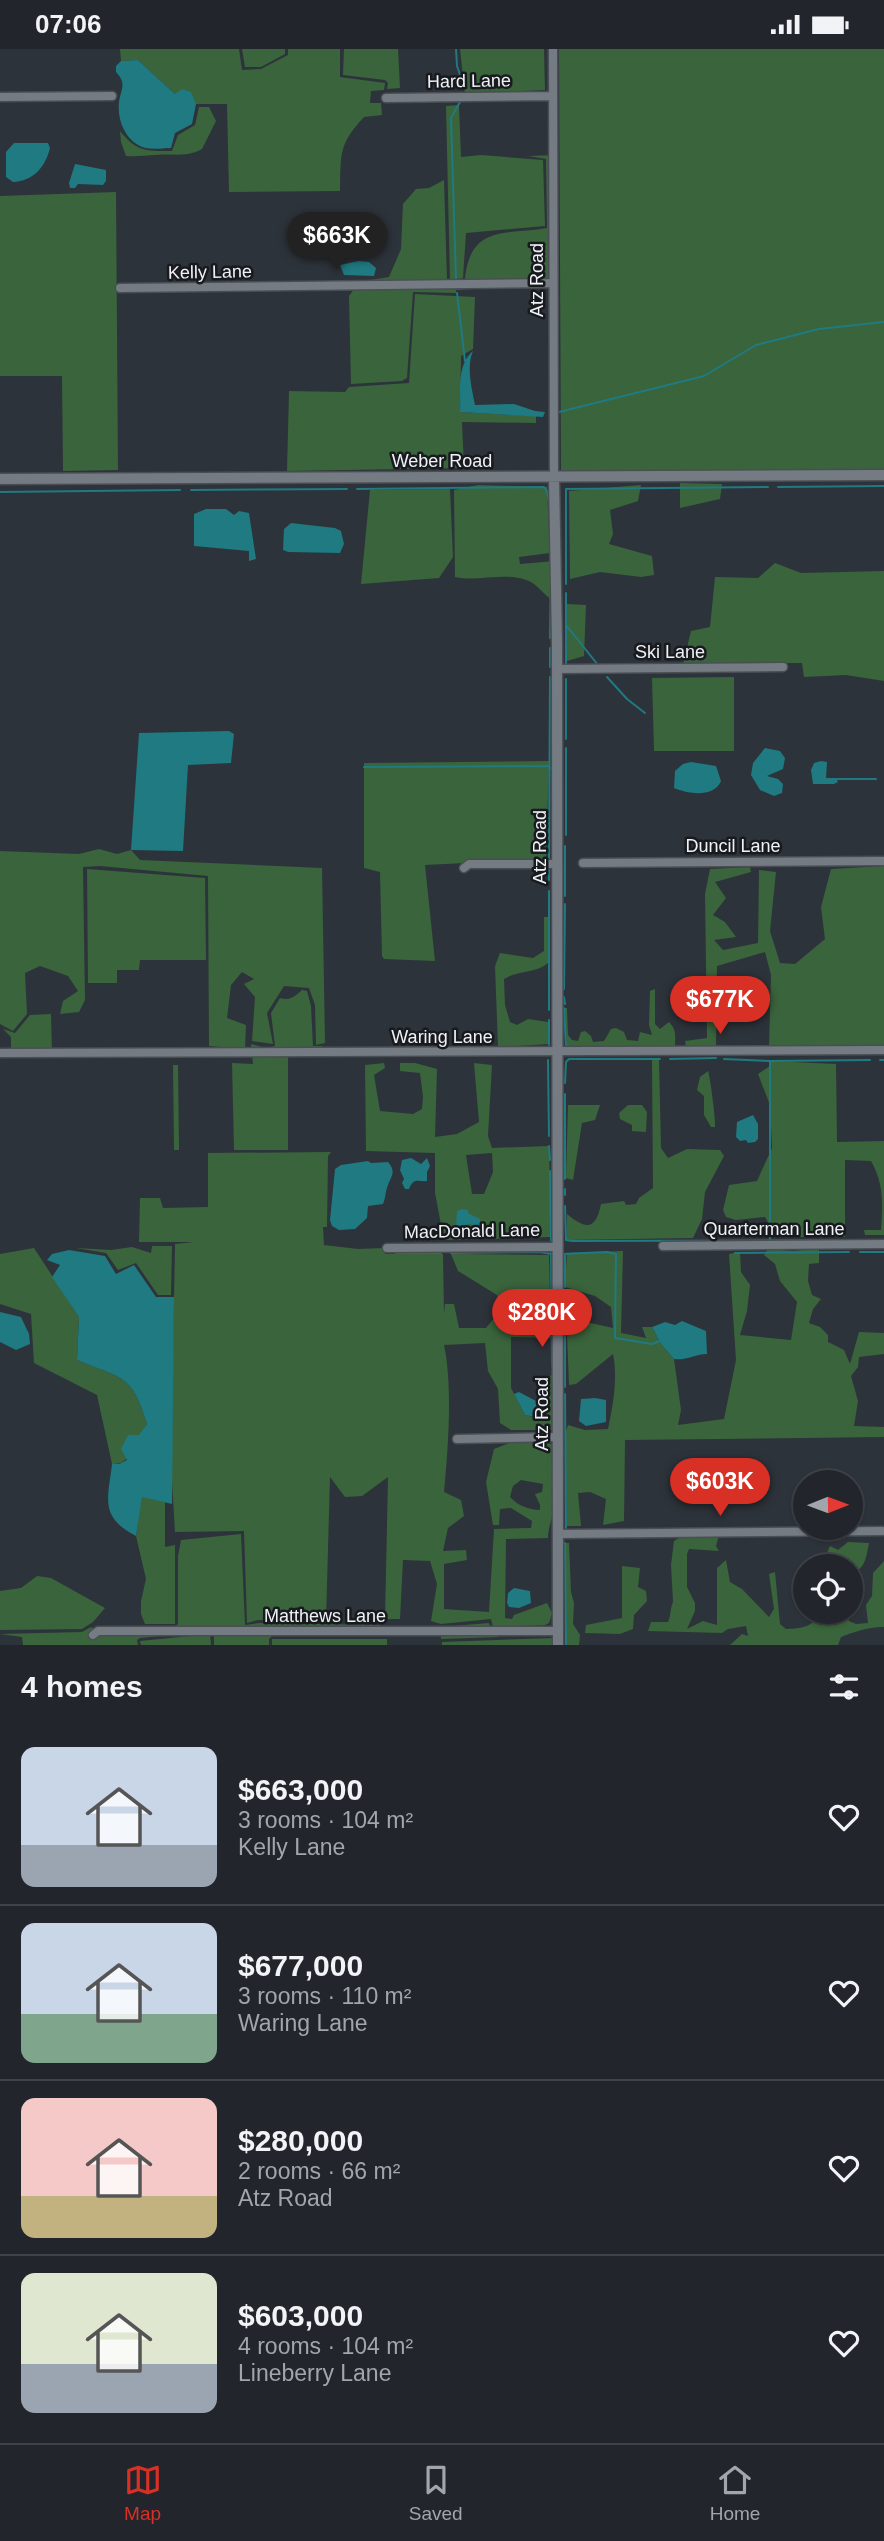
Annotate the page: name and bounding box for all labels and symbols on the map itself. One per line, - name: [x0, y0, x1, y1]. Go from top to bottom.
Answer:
- street label: Hard Lane: [427, 70, 511, 92]
- pin: $663K: [288, 213, 386, 272]
- street label: Atz Road: [527, 243, 547, 317]
- street label: Kelly Lane: [168, 261, 252, 283]
- street label: Weber Road: [392, 451, 492, 471]
- street label: Ski Lane: [635, 642, 705, 662]
- street label: Atz Road: [530, 810, 550, 884]
- street label: Duncil Lane: [685, 836, 781, 856]
- pin: $677K: [671, 977, 769, 1036]
- street label: Waring Lane: [391, 1027, 493, 1047]
- street label: Quarterman Lane: [703, 1219, 845, 1239]
- street label: MacDonald Lane: [404, 1220, 540, 1242]
- pin: $280K: [493, 1289, 591, 1349]
- street label: Atz Road: [532, 1377, 552, 1451]
- pin: $603K: [671, 1459, 769, 1518]
- north arrow: [793, 1470, 863, 1540]
- street label: Matthews Lane: [264, 1606, 386, 1626]

